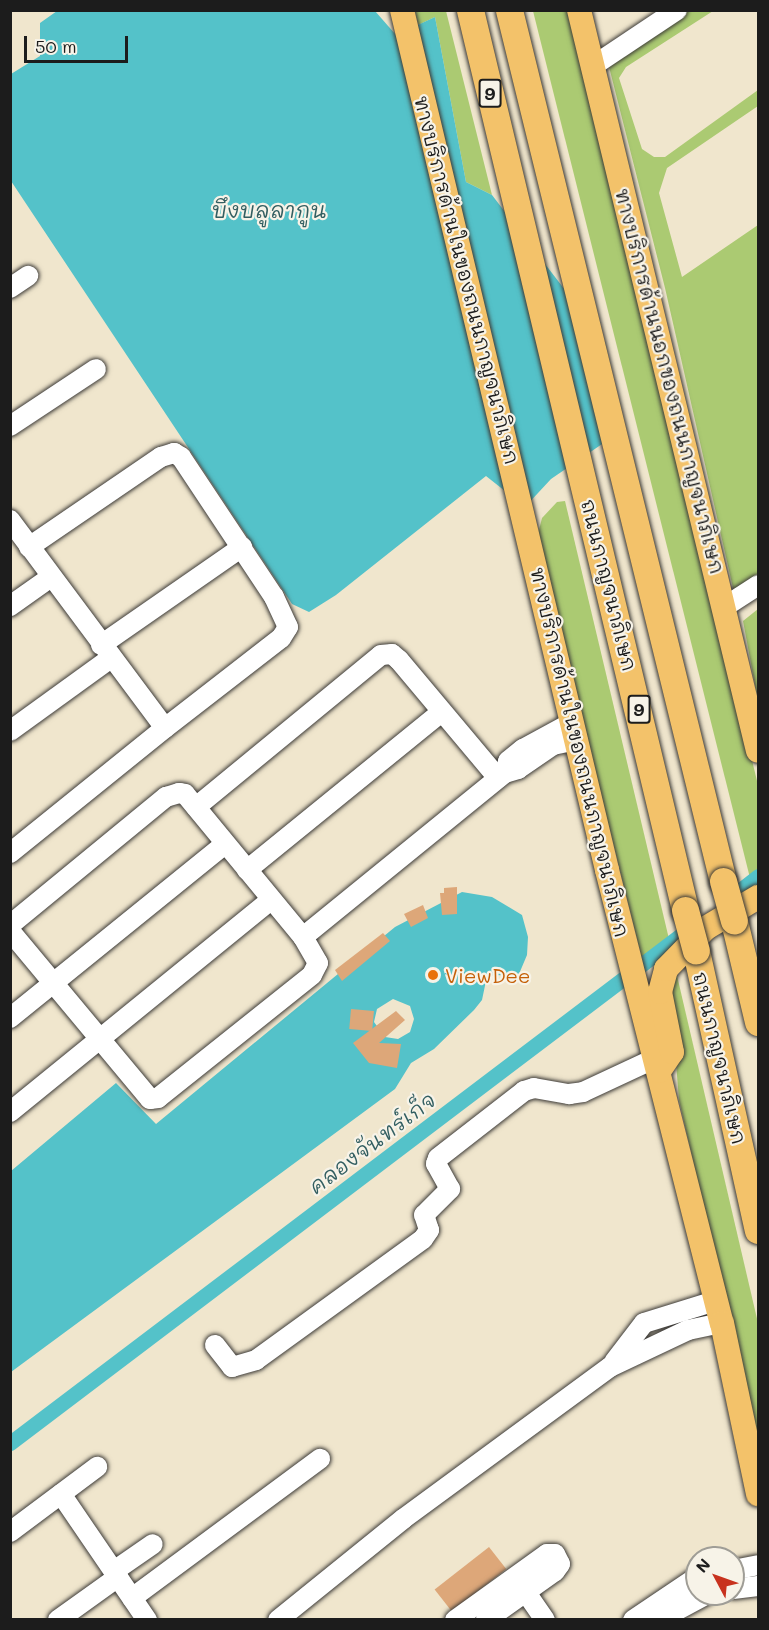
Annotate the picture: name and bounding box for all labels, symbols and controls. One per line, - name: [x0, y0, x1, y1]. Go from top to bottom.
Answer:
- scale bar: [27, 24, 130, 62]
- text: 50 m: [35, 34, 77, 58]
- road number: 9: [478, 78, 502, 108]
- street label: ทางบริการด้านในของถนนกาญจนาภิเษก: [409, 93, 525, 467]
- street label: ทางบริการด้านนอกของถนนกาญจนาภิเษก: [610, 186, 730, 576]
- water label: บึงบลูลากูน: [211, 197, 327, 223]
- street label: ถนนกาญจนาภิเษก: [576, 497, 642, 673]
- street label: ทางบริการด้านในของถนนกาญจนาภิเษก: [526, 565, 634, 939]
- road number: 9: [627, 694, 651, 724]
- place label: ViewDee: [445, 963, 530, 987]
- marker: ViewDee: [426, 968, 440, 982]
- street label: ถนนกาญจนาภิเษก: [688, 969, 752, 1147]
- water label: คลองจันทร์เก็จ: [304, 1087, 440, 1199]
- north arrow: [685, 1546, 745, 1606]
- text: N: [691, 1554, 714, 1577]

